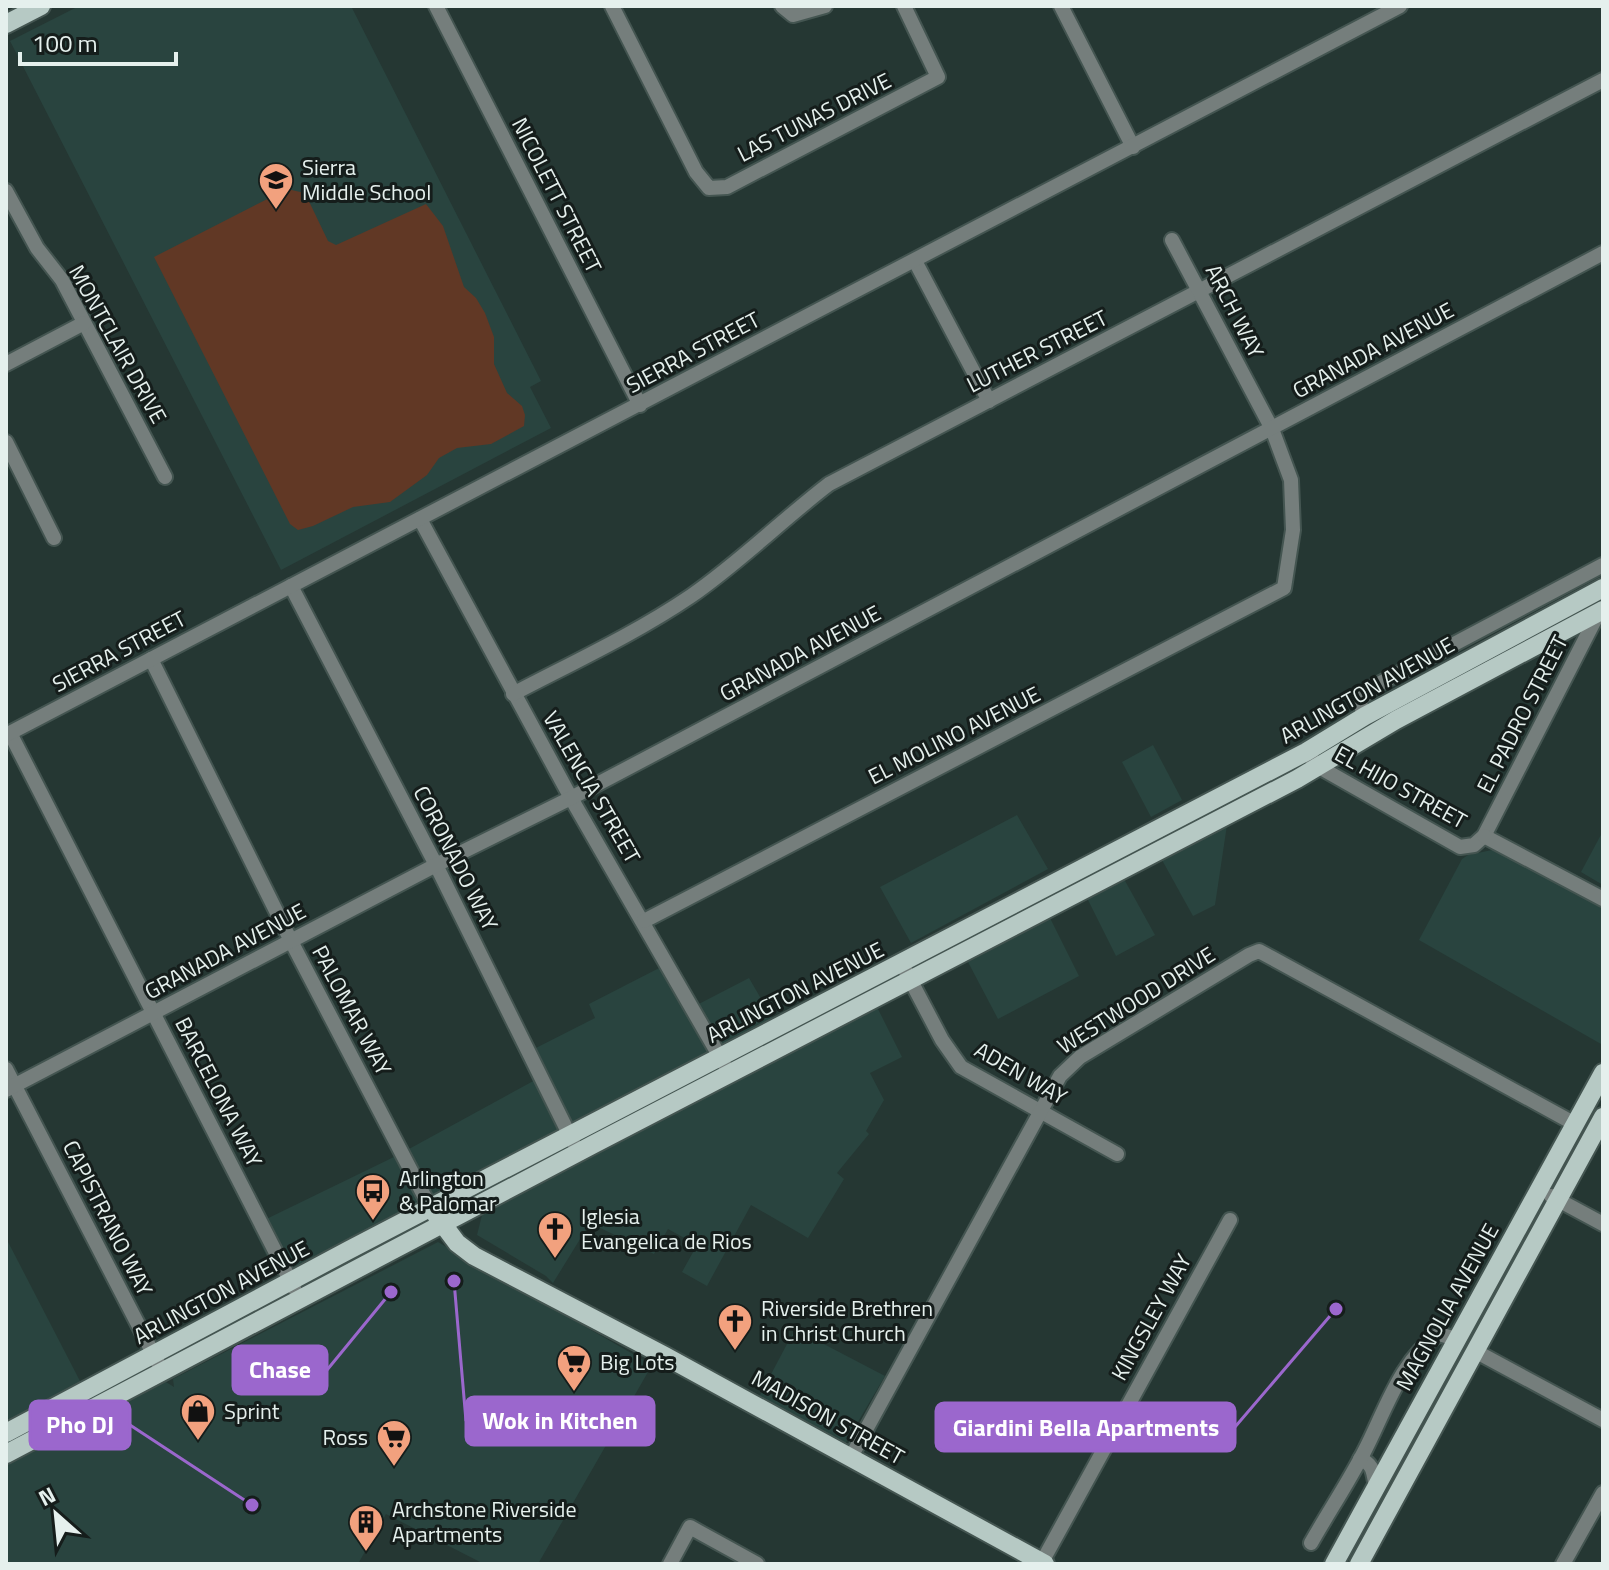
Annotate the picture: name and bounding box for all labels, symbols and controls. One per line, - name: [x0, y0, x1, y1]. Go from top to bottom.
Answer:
- scale bar: [20, 16, 176, 66]
- text: 100 m: [32, 25, 98, 61]
- street label: LAS TUNAS DRIVE: [731, 64, 897, 170]
- street label: NICOLETT STREET: [503, 111, 611, 279]
- place label: Sierra Middle School: [302, 150, 431, 209]
- school or university icon: Sierra Middle School: [257, 161, 295, 211]
- street label: MONTCLAIR DRIVE: [60, 258, 176, 430]
- street label: ARCH WAY: [1197, 258, 1273, 364]
- street label: GRANADA AVENUE: [1286, 293, 1460, 407]
- street label: LUTHER STREET: [961, 301, 1114, 401]
- street label: SIERRA STREET: [620, 302, 766, 402]
- street label: GRANADA AVENUE: [713, 596, 887, 710]
- street label: SIERRA STREET: [46, 601, 192, 701]
- street label: ARLINGTON AVENUE: [1273, 628, 1461, 752]
- street label: EL PADRO STREET: [1468, 629, 1577, 799]
- street label: EL MOLINO AVENUE: [862, 677, 1046, 793]
- street label: VALENCIA STREET: [534, 704, 650, 870]
- street label: EL HIJO STREET: [1329, 737, 1474, 838]
- street label: CORONADO WAY: [405, 780, 507, 937]
- street label: GRANADA AVENUE: [138, 894, 312, 1008]
- street label: ARLINGTON AVENUE: [700, 933, 890, 1051]
- street label: WESTWOOD DRIVE: [1050, 938, 1222, 1062]
- street label: PALOMAR WAY: [303, 939, 401, 1081]
- street label: BARCELONA WAY: [167, 1011, 272, 1173]
- street label: ADEN WAY: [968, 1033, 1074, 1113]
- street label: CAPISTRANO WAY: [54, 1134, 162, 1302]
- place label: Arlington & Palomar: [399, 1161, 497, 1220]
- bus stop icon: Arlington & Palomar: [354, 1172, 392, 1222]
- place label: Iglesia Evangelica de Rios: [581, 1199, 752, 1258]
- church icon: Iglesia Evangelica de Rios: [536, 1210, 574, 1260]
- street label: MAGNOLIA AVENUE: [1387, 1217, 1507, 1397]
- street label: ARLINGTON AVENUE: [127, 1231, 315, 1353]
- street label: KINGSLEY WAY: [1102, 1247, 1200, 1387]
- place label: Riverside Brethren in Christ Church: [761, 1291, 933, 1350]
- church icon: Riverside Brethren in Christ Church: [716, 1302, 754, 1352]
- supermarket icon: Big Lots: [555, 1343, 593, 1393]
- place label: Big Lots: [600, 1345, 674, 1379]
- callout: Chase: [233, 1346, 327, 1394]
- text: Chase: [249, 1351, 311, 1387]
- street label: MADISON STREET: [745, 1361, 911, 1473]
- shop icon: Sprint: [179, 1392, 217, 1442]
- place label: Sprint: [224, 1394, 280, 1428]
- callout: Wok in Kitchen: [466, 1397, 654, 1445]
- callout: Pho DJ: [30, 1401, 130, 1449]
- text: Wok in Kitchen: [482, 1402, 638, 1438]
- callout: Giardini Bella Apartments: [936, 1403, 1235, 1451]
- text: Pho DJ: [46, 1406, 114, 1442]
- text: Giardini Bella Apartments: [953, 1409, 1219, 1445]
- supermarket icon: Ross: [375, 1418, 413, 1468]
- place label: Ross: [323, 1420, 368, 1454]
- north arrow: [16, 1474, 96, 1554]
- text: N: [32, 1478, 61, 1515]
- place label: Archstone Riverside Apartments: [392, 1492, 577, 1551]
- building icon: Archstone Riverside Apartments: [347, 1503, 385, 1553]

